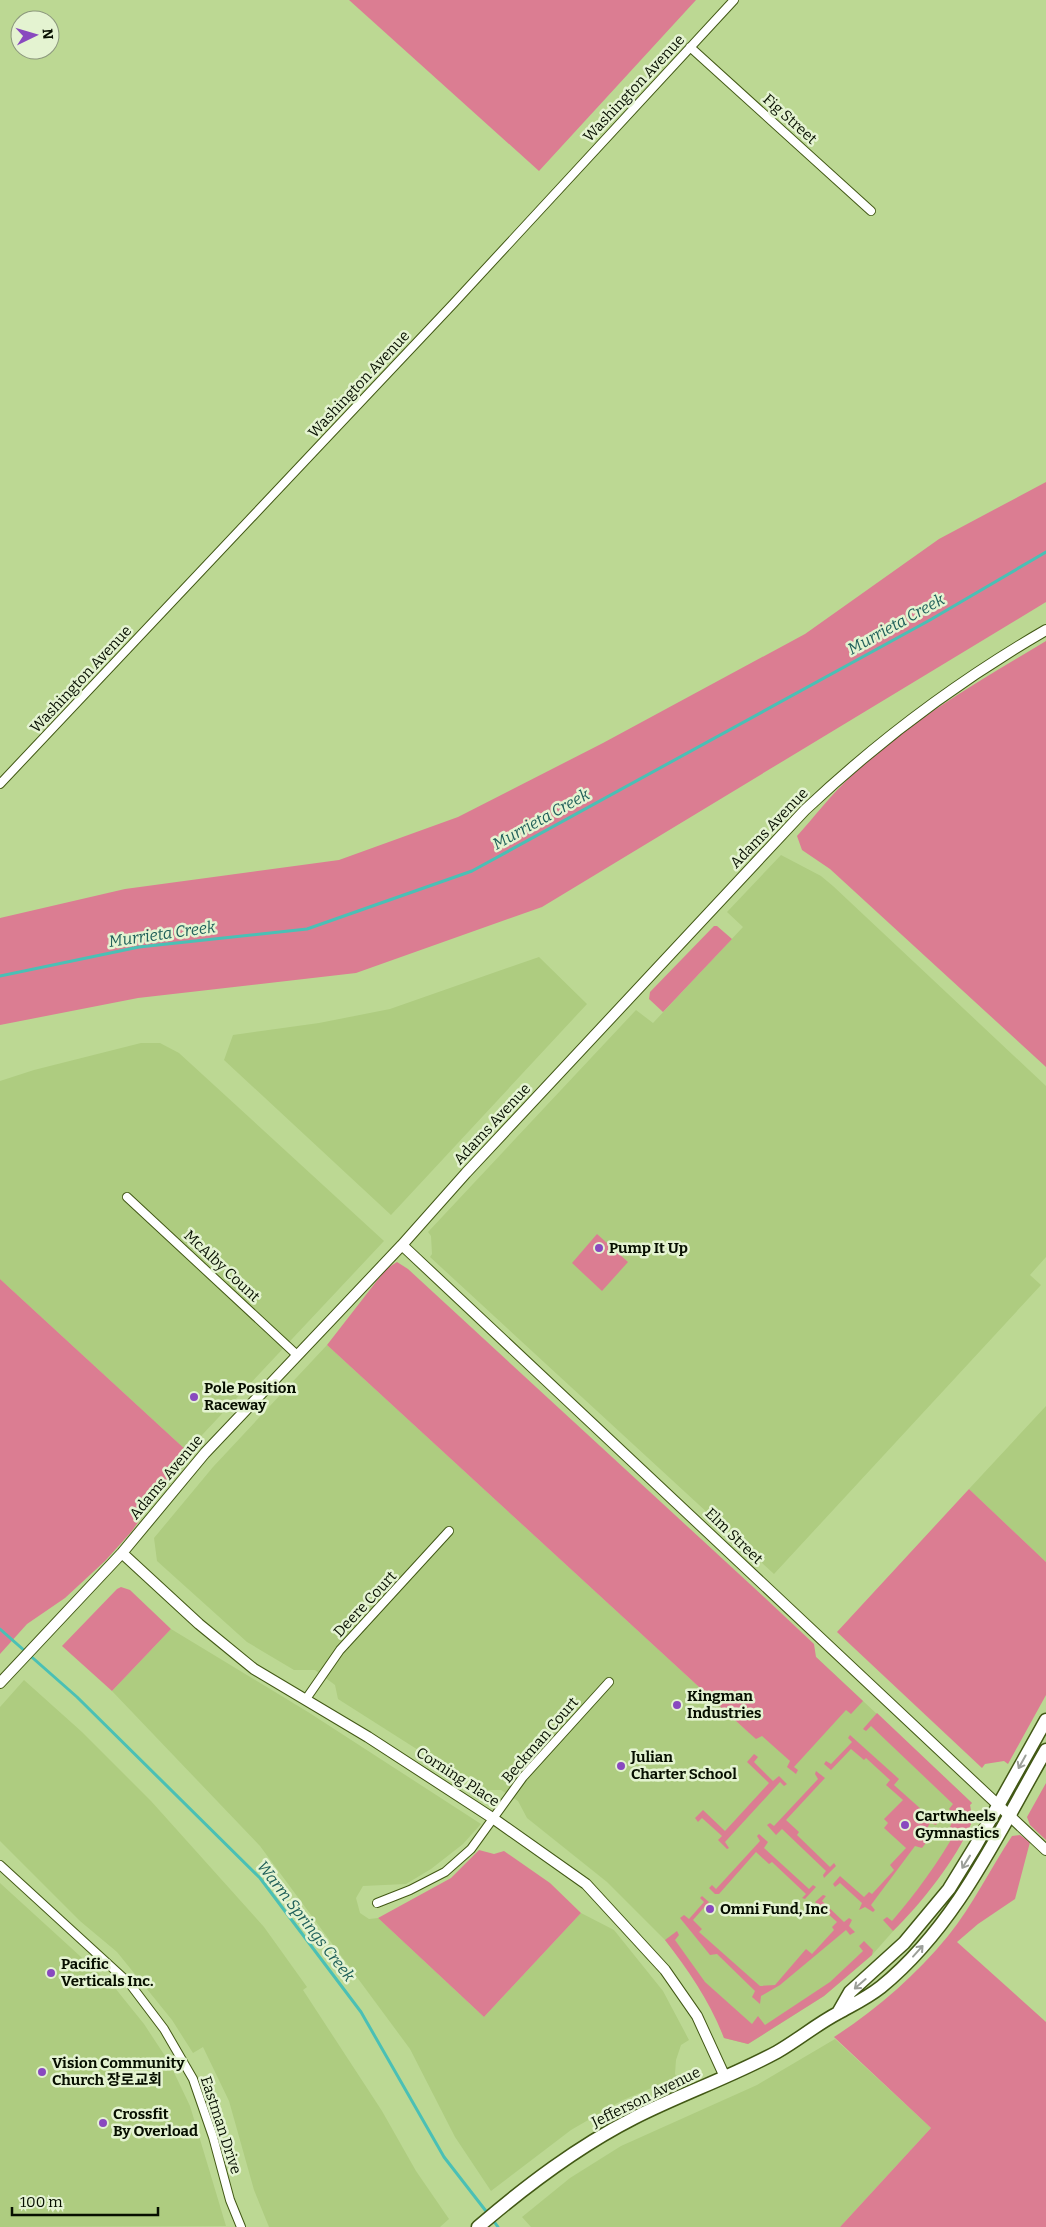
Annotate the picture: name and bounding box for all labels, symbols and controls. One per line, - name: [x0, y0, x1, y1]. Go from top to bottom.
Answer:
- north arrow: [10, 10, 60, 60]
- text: N: [39, 28, 56, 40]
- street label: Washington Avenue: [580, 31, 688, 145]
- street label: Fig Street: [759, 90, 821, 148]
- street label: Washington Avenue: [305, 327, 413, 441]
- water label: Murrieta Creek: [844, 589, 948, 658]
- street label: Washington Avenue: [27, 622, 135, 736]
- water label: Murrieta Creek: [489, 784, 593, 853]
- street label: Adams Avenue: [726, 784, 812, 872]
- water label: Murrieta Creek: [107, 917, 217, 951]
- street label: Adams Avenue: [450, 1080, 534, 1168]
- street label: McAlby Count: [180, 1226, 264, 1306]
- place label: Pump It Up: [609, 1239, 688, 1257]
- marker: Pump It Up: [593, 1242, 605, 1254]
- place label: Pole Position Raceway: [204, 1379, 296, 1414]
- marker: Pole Position Raceway: [188, 1391, 200, 1403]
- street label: Adams Avenue: [126, 1431, 206, 1523]
- street label: Elm Street: [701, 1504, 767, 1568]
- street label: Deere Court: [330, 1567, 401, 1641]
- place label: Kingman Industries: [687, 1687, 761, 1722]
- street label: Beckman Court: [498, 1693, 582, 1787]
- marker: Kingman Industries: [671, 1699, 683, 1711]
- street label: Corning Place: [413, 1743, 503, 1811]
- place label: Julian Charter School: [630, 1748, 737, 1783]
- one-way arrow: [1017, 1754, 1026, 1769]
- marker: Julian Charter School: [615, 1760, 627, 1772]
- place label: Cartwheels Gymnastics: [915, 1807, 999, 1842]
- marker: Cartwheels Gymnastics: [899, 1819, 911, 1831]
- one-way arrow: [960, 1854, 970, 1868]
- water label: Warm Springs Creek: [253, 1857, 359, 1985]
- place label: Omni Fund, Inc: [720, 1900, 828, 1918]
- marker: Omni Fund, Inc: [704, 1903, 716, 1915]
- one-way arrow: [912, 1945, 923, 1958]
- place label: Pacific Verticals Inc.: [61, 1955, 154, 1990]
- marker: Pacific Verticals Inc.: [45, 1967, 57, 1979]
- one-way arrow: [853, 1978, 866, 1990]
- place label: Vision Community Church 장로교회: [52, 2054, 185, 2089]
- street label: Jefferson Avenue: [588, 2063, 703, 2132]
- marker: Vision Community Church 장로교회: [36, 2066, 48, 2078]
- street label: Eastman Drive: [197, 2074, 245, 2176]
- place label: Crossfit By Overload: [113, 2105, 198, 2140]
- marker: Crossfit By Overload: [97, 2117, 109, 2129]
- scale bar: [12, 2184, 159, 2216]
- text: 100 m: [20, 2193, 63, 2211]

